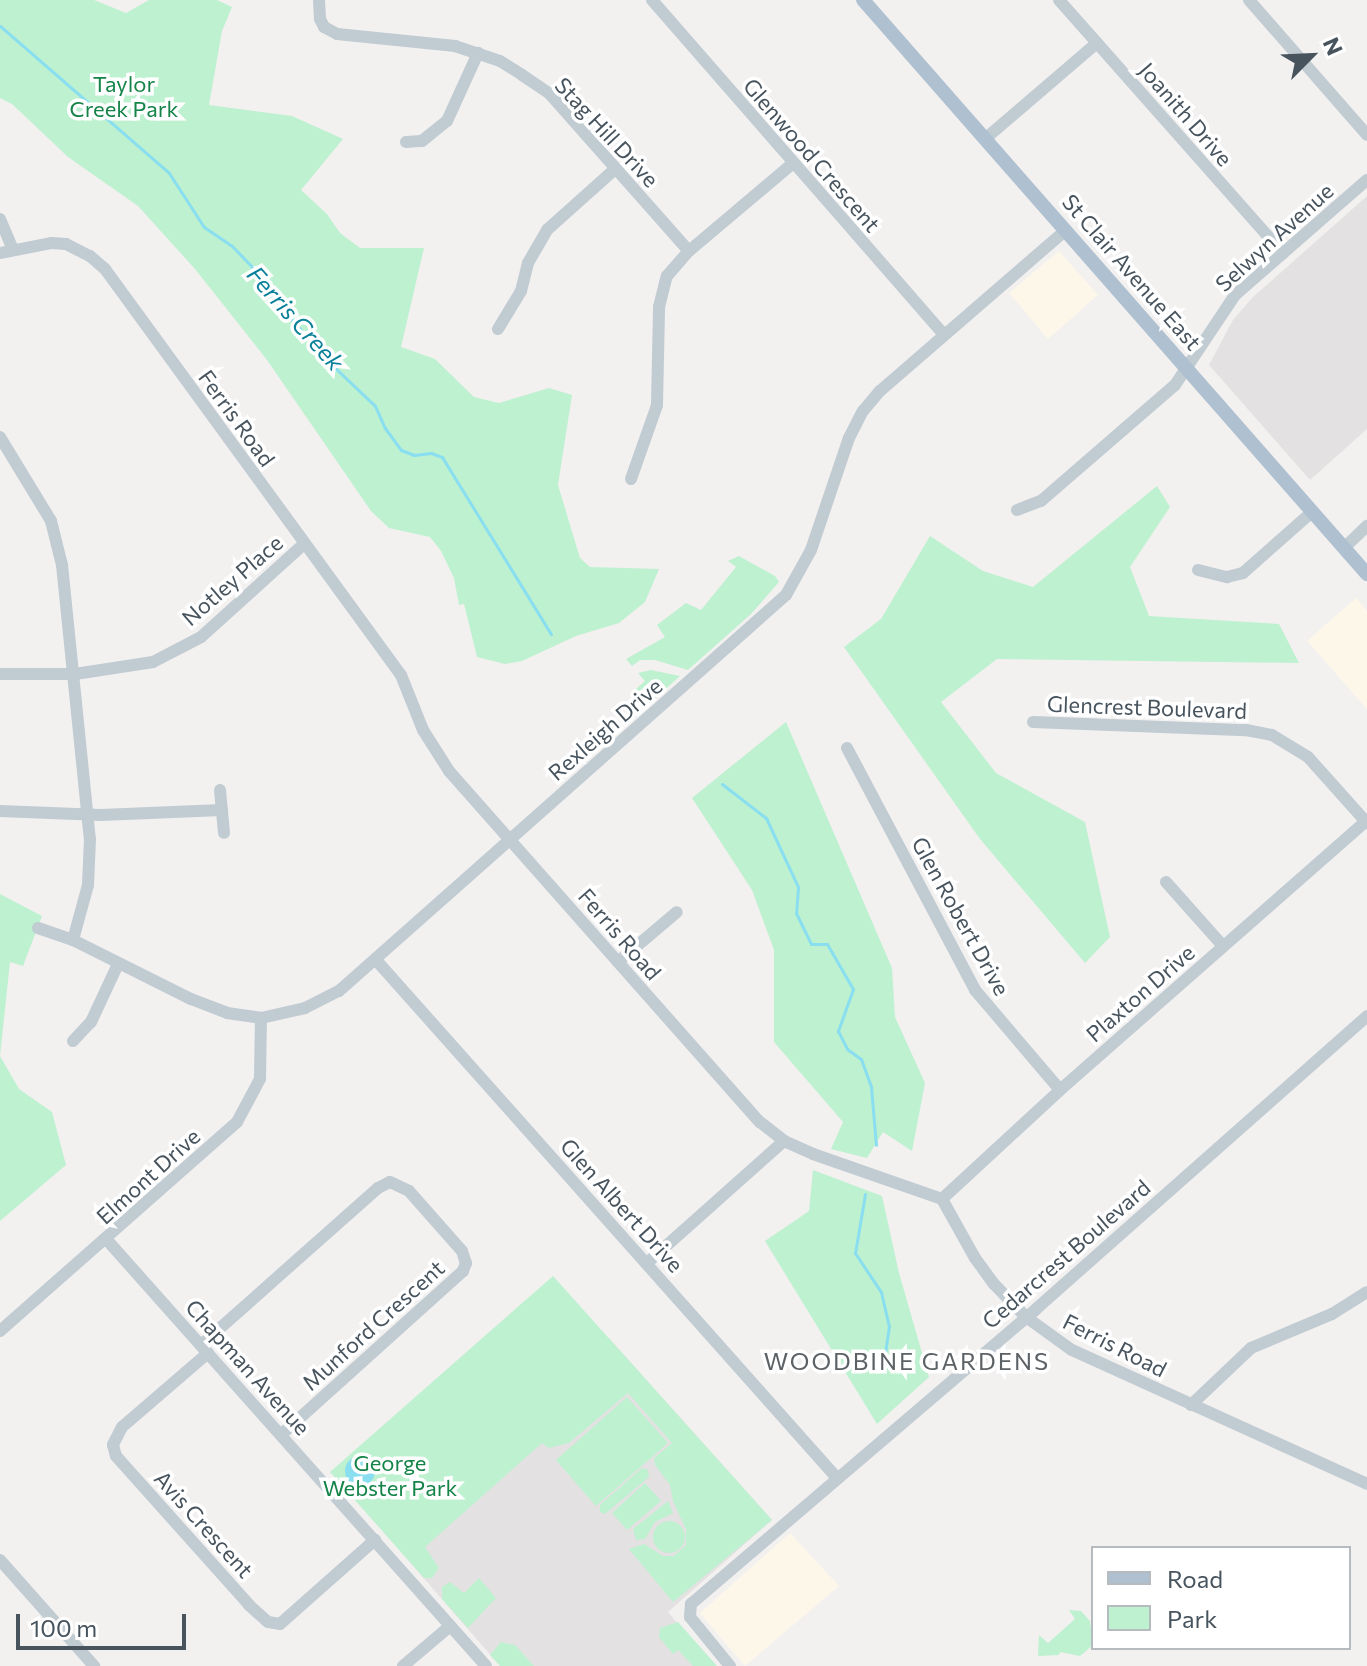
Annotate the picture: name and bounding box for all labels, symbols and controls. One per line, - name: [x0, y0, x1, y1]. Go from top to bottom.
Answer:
- north arrow: [1271, 16, 1351, 96]
- text: N: [1318, 33, 1349, 59]
- street label: Joanith Drive: [1134, 57, 1238, 171]
- park label: Taylor Creek Park: [70, 70, 178, 122]
- street label: Stag Hill Drive: [550, 72, 664, 192]
- street label: Glenwood Crescent: [738, 73, 886, 237]
- street label: Selwyn Avenue: [1210, 177, 1338, 297]
- street label: St Clair Avenue East: [1057, 189, 1207, 355]
- water label: Ferris Creek: [242, 260, 350, 376]
- street label: Ferris Road: [193, 365, 281, 471]
- street label: Notley Place: [176, 529, 288, 631]
- street label: Rexleigh Drive: [543, 672, 667, 786]
- street label: Glencrest Boulevard: [1046, 690, 1248, 724]
- street label: Glen Robert Drive: [907, 832, 1015, 1000]
- street label: Ferris Road: [573, 883, 667, 985]
- street label: Plaxton Drive: [1081, 939, 1199, 1047]
- street label: Elmont Drive: [91, 1123, 205, 1229]
- street label: Glen Albert Drive: [555, 1133, 689, 1277]
- street label: Cedarcrest Boulevard: [977, 1174, 1155, 1334]
- street label: Munford Crescent: [297, 1254, 449, 1396]
- street label: Chapman Avenue: [180, 1294, 316, 1440]
- street label: Ferris Road: [1059, 1308, 1171, 1382]
- district label: WOODBINE GARDENS: [764, 1347, 1050, 1375]
- park label: George Webster Park: [323, 1449, 457, 1500]
- street label: Avis Crescent: [149, 1465, 259, 1583]
- legend: [1091, 1546, 1351, 1650]
- text: Road: [1167, 1564, 1223, 1593]
- scale bar: [20, 1598, 190, 1648]
- text: Park: [1167, 1604, 1217, 1633]
- text: 100 m: [30, 1613, 97, 1642]

